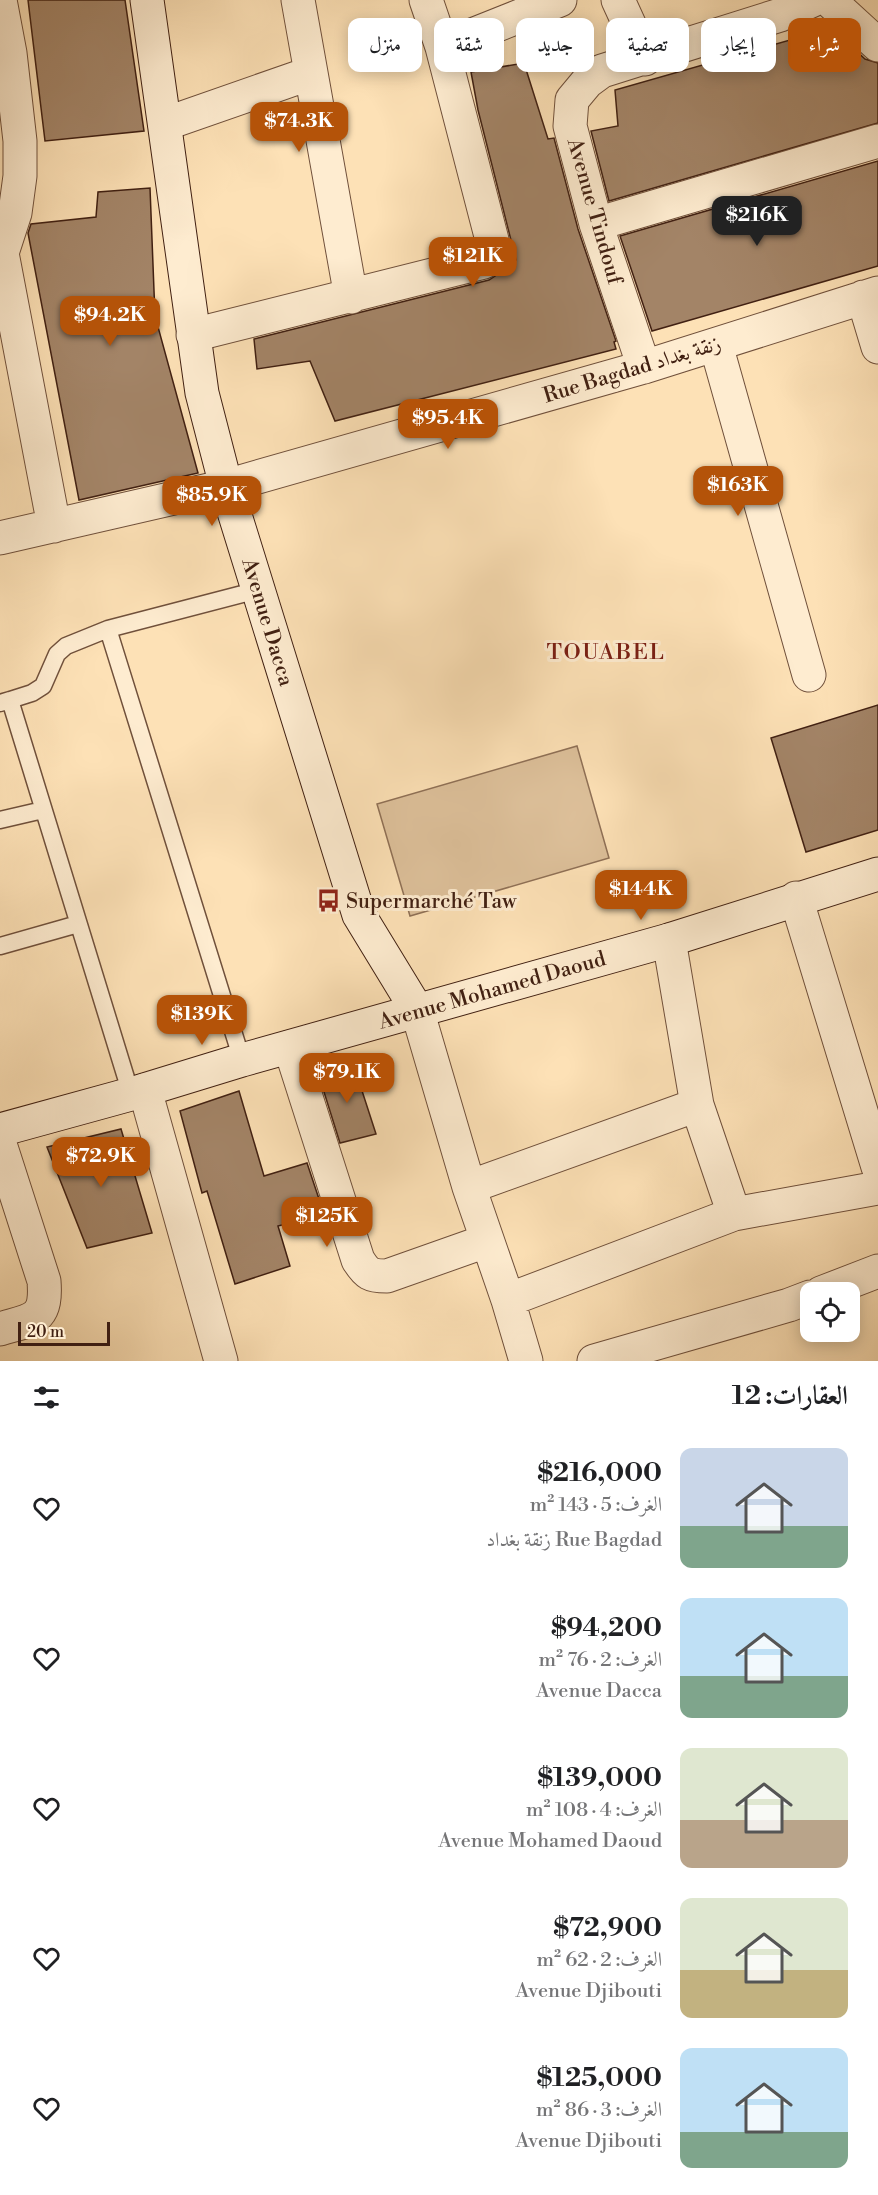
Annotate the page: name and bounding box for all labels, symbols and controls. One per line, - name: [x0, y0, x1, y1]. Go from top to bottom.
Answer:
- chip: منزل: [348, 18, 422, 72]
- chip: شقة: [434, 18, 504, 72]
- chip: جديد: [516, 18, 594, 72]
- chip: تصفية: [606, 18, 689, 72]
- chip: إيجار: [701, 18, 776, 72]
- chip: شراء: [788, 18, 861, 72]
- pin: $74.3K: [250, 102, 348, 153]
- text: $74.3K: [264, 109, 334, 134]
- street label: Avenue Tindouf: [560, 134, 628, 289]
- pin: $216K: [715, 196, 799, 247]
- text: $216K: [726, 203, 788, 228]
- pin: $121K: [431, 237, 515, 288]
- text: $121K: [443, 244, 503, 269]
- pin: $94.2K: [61, 296, 159, 347]
- text: $94.2K: [74, 303, 146, 328]
- street label: Rue Bagdad زنقة بغداد: [540, 331, 724, 409]
- pin: $95.4K: [399, 399, 497, 450]
- text: $95.4K: [412, 406, 484, 431]
- pin: $163K: [696, 466, 780, 517]
- text: $163K: [707, 473, 769, 498]
- pin: $85.9K: [163, 476, 261, 527]
- text: $85.9K: [176, 483, 248, 508]
- street label: Avenue Dacca: [235, 554, 299, 690]
- district label: TOUABEL: [547, 639, 665, 666]
- pin: $144K: [599, 870, 683, 921]
- text: $144K: [609, 877, 673, 902]
- bus stop icon: Supermarché Taw: [315, 888, 341, 914]
- place label: Supermarché Taw: [346, 889, 517, 915]
- street label: Avenue Mohamed Daoud: [375, 946, 609, 1036]
- pin: $139K: [160, 995, 244, 1046]
- text: $139K: [171, 1002, 233, 1027]
- pin: $79.1K: [298, 1053, 396, 1104]
- text: $79.1K: [313, 1060, 381, 1085]
- pin: $72.9K: [52, 1137, 150, 1188]
- text: $72.9K: [66, 1144, 136, 1169]
- pin: $125K: [285, 1197, 369, 1248]
- text: $125K: [296, 1204, 359, 1229]
- map controls: [800, 1282, 860, 1342]
- button: locate: [800, 1282, 860, 1342]
- scale bar: [18, 1319, 110, 1346]
- text: 20 m: [27, 1322, 64, 1342]
- text: العقارات: 12: [732, 1380, 848, 1412]
- icon: filters: [30, 1381, 63, 1414]
- text: $216,000: [537, 1457, 662, 1489]
- icon: home: [728, 1472, 800, 1544]
- icon: heart: [30, 1492, 63, 1525]
- text: الغرف: 5 · 143 m²: [530, 1493, 662, 1518]
- text: Rue Bagdad زنقة بغداد: [486, 1528, 662, 1553]
- text: $94,200: [551, 1612, 662, 1644]
- icon: home: [728, 1622, 800, 1694]
- icon: heart: [30, 1642, 63, 1675]
- text: الغرف: 2 · 76 m²: [538, 1648, 662, 1673]
- text: Avenue Dacca: [536, 1679, 662, 1704]
- text: $139,000: [537, 1762, 662, 1794]
- icon: home: [728, 1772, 800, 1844]
- icon: heart: [30, 1792, 63, 1825]
- text: الغرف: 4 · 108 m²: [526, 1798, 662, 1823]
- text: Avenue Mohamed Daoud: [438, 1829, 662, 1854]
- text: $72,900: [553, 1912, 662, 1944]
- icon: home: [728, 1922, 800, 1994]
- icon: heart: [30, 1942, 63, 1975]
- text: الغرف: 2 · 62 m²: [537, 1948, 662, 1973]
- text: Avenue Djibouti: [516, 1979, 662, 2004]
- text: $125,000: [536, 2062, 662, 2094]
- icon: home: [728, 2072, 800, 2144]
- icon: heart: [30, 2092, 63, 2125]
- text: الغرف: 3 · 86 m²: [536, 2098, 662, 2123]
- text: Avenue Djibouti: [516, 2129, 662, 2154]

